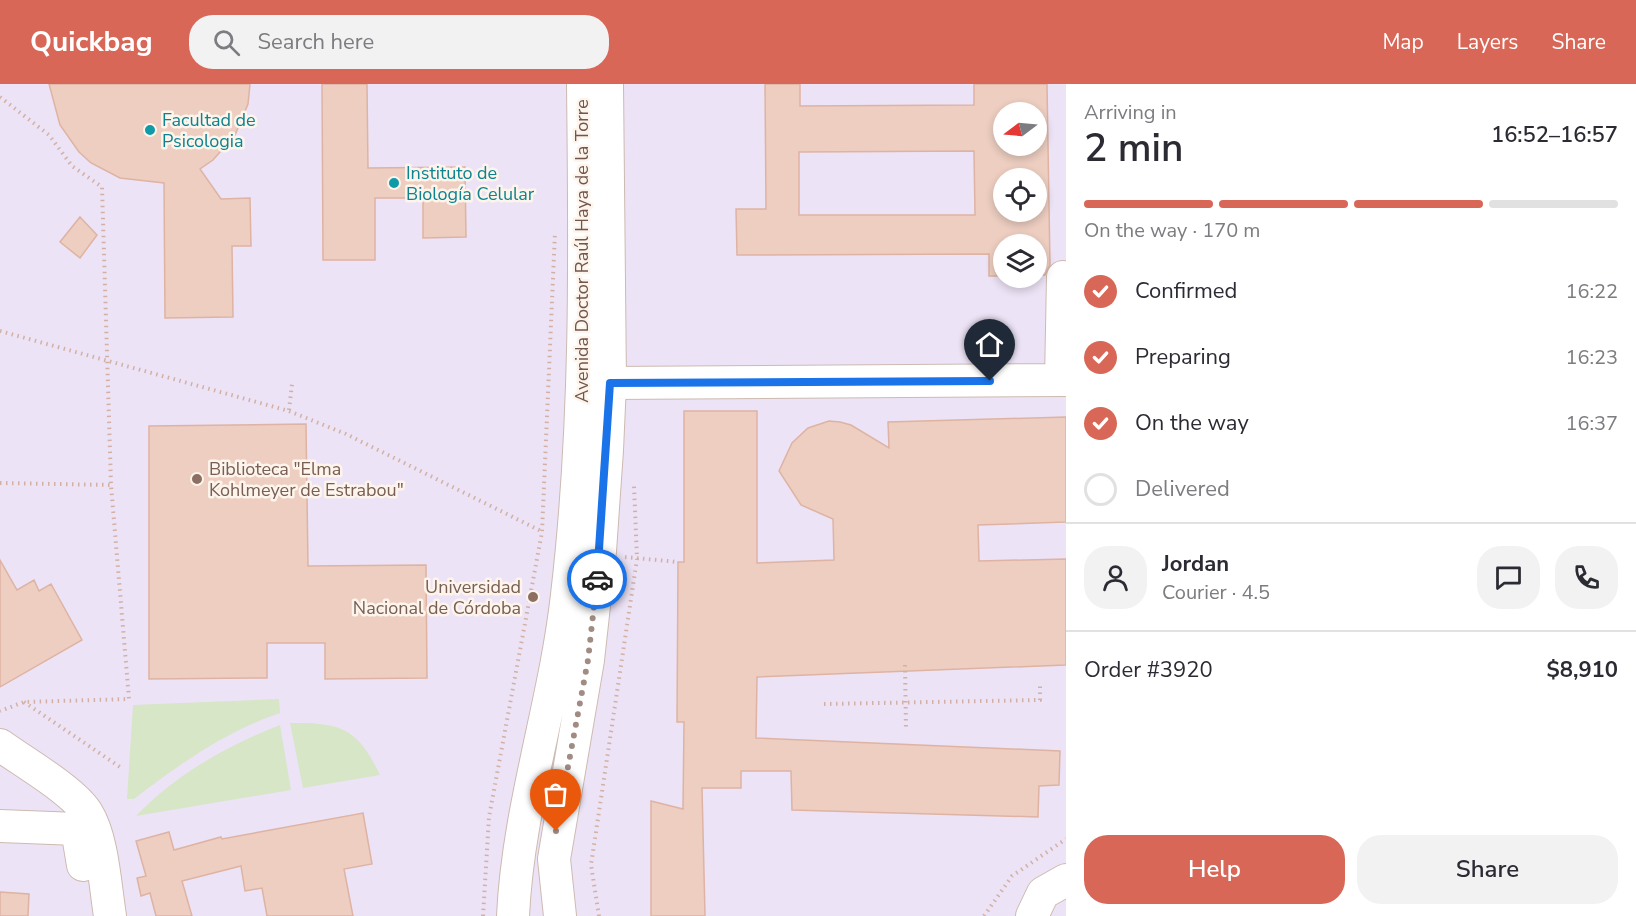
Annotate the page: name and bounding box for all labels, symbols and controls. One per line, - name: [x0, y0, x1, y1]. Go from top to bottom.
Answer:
- search box: [189, 15, 609, 69]
- text: Quickbag: [30, 23, 153, 61]
- icon: search: [210, 26, 243, 59]
- text: Search here: [258, 27, 374, 57]
- text: Map: [1382, 28, 1424, 56]
- text: Layers: [1457, 28, 1518, 56]
- text: Share: [1551, 28, 1606, 56]
- street label: Avenida Doctor Raúl Haya de la Torre: [570, 99, 594, 403]
- text: Arriving in: [1084, 99, 1177, 126]
- north arrow: [993, 102, 1047, 156]
- map controls: [993, 102, 1047, 288]
- place label: Facultad de Psicologia: [162, 108, 256, 153]
- text: 16:52–16:57: [1491, 120, 1618, 150]
- text: 2 min: [1084, 122, 1183, 175]
- marker: Facultad de Psicologia: [143, 123, 157, 137]
- place label: Instituto de Biología Celular: [406, 161, 535, 206]
- button: locate: [993, 168, 1047, 222]
- marker: Instituto de Biología Celular: [387, 176, 401, 190]
- text: On the way · 170 m: [1084, 217, 1260, 244]
- button: layers: [993, 234, 1047, 288]
- icon: check: [1084, 275, 1117, 308]
- text: Confirmed: [1135, 276, 1237, 306]
- text: 16:22: [1565, 278, 1618, 305]
- pin: [964, 319, 1015, 381]
- icon: home: [973, 328, 1006, 361]
- icon: check: [1084, 341, 1117, 374]
- text: Preparing: [1135, 342, 1231, 372]
- text: 16:23: [1565, 344, 1618, 371]
- icon: check: [1084, 407, 1117, 440]
- text: On the way: [1135, 408, 1249, 438]
- text: 16:37: [1565, 410, 1618, 437]
- place label: Biblioteca "Elma Kohlmeyer de Estrabou": [209, 457, 404, 502]
- marker: Biblioteca "Elma Kohlmeyer de Estrabou": [190, 472, 204, 486]
- text: Delivered: [1135, 474, 1230, 504]
- button: person: [1084, 546, 1147, 609]
- button: chat: [1477, 546, 1540, 609]
- button: phone: [1555, 546, 1618, 609]
- courier: [567, 549, 627, 609]
- text: Jordan: [1162, 549, 1229, 579]
- icon: car: [581, 563, 614, 596]
- place label: Universidad Nacional de Córdoba: [353, 575, 521, 620]
- text: Courier · 4.5: [1162, 579, 1270, 606]
- marker: Universidad Nacional de Córdoba: [526, 590, 540, 604]
- text: Order #3920: [1084, 655, 1213, 685]
- text: $8,910: [1547, 655, 1618, 685]
- pin: [530, 769, 581, 831]
- icon: bag: [539, 778, 572, 811]
- button: Help: [1084, 835, 1345, 904]
- button: Share: [1357, 835, 1618, 904]

